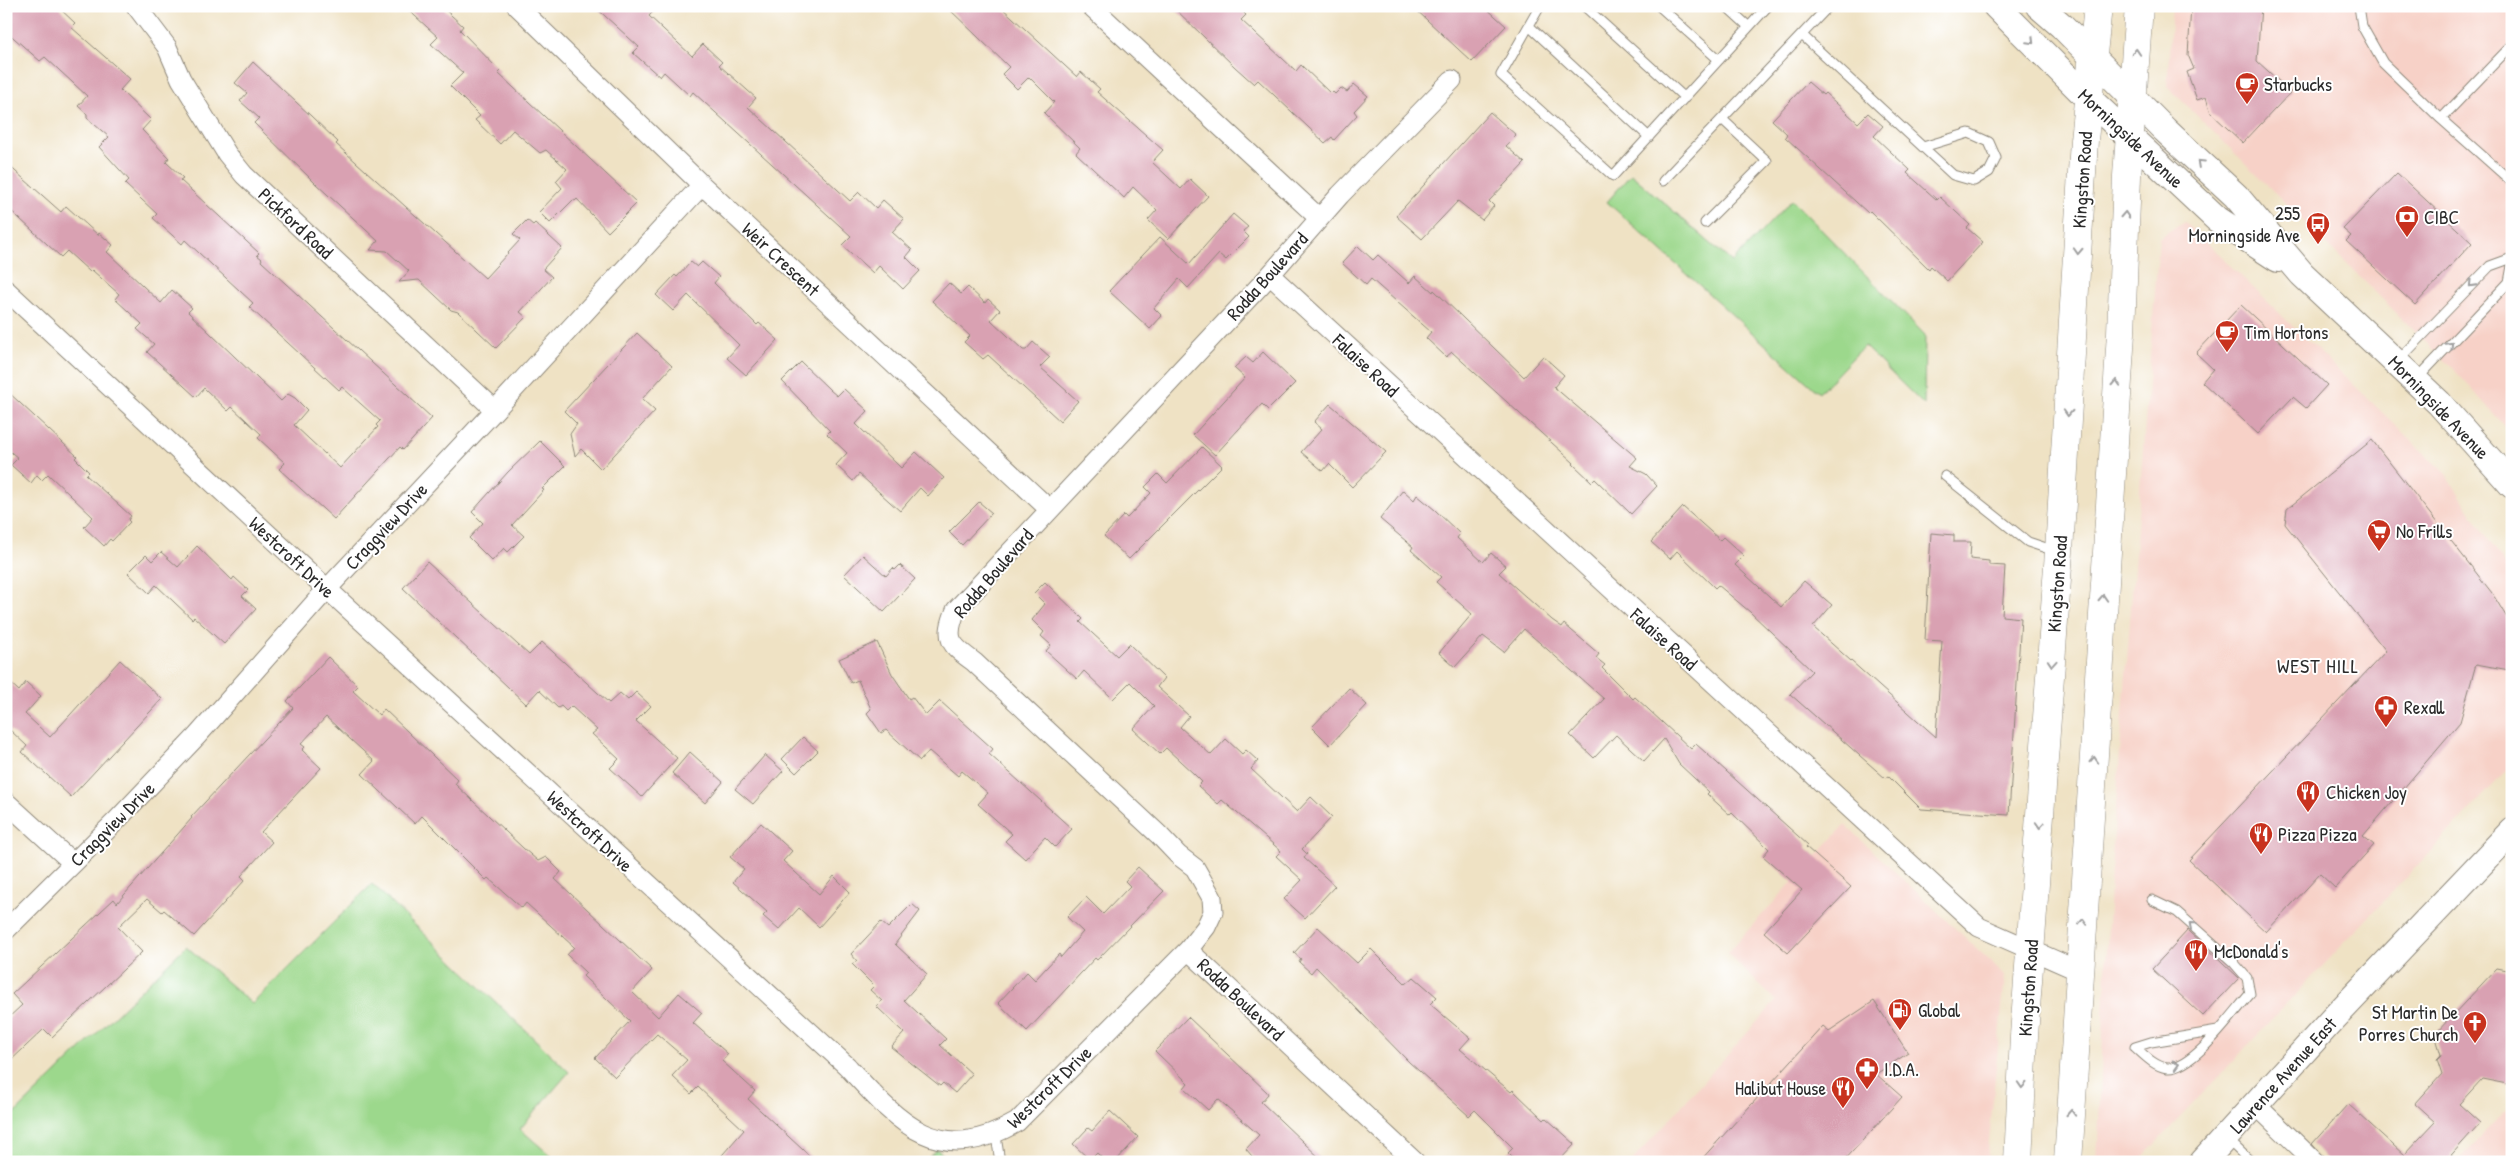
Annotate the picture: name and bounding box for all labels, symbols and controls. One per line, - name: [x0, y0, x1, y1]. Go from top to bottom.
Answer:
- one-way arrow: [2025, 35, 2034, 44]
- one-way arrow: [2130, 47, 2141, 55]
- cafe icon: Starbucks: [2234, 71, 2260, 105]
- place label: Starbucks: [2264, 71, 2332, 97]
- street label: Morningside Avenue: [2073, 82, 2190, 194]
- street label: Kingston Road: [2066, 130, 2098, 229]
- one-way arrow: [2197, 160, 2206, 169]
- street label: Pickford Road: [253, 182, 339, 265]
- place label: 255 Morningside Ave: [2188, 200, 2300, 248]
- bank icon: CIBC: [2394, 204, 2420, 238]
- place label: CIBC: [2424, 204, 2459, 230]
- one-way arrow: [2120, 210, 2130, 218]
- bus stop icon: 255 Morningside Ave: [2305, 211, 2331, 245]
- street label: Weir Crescent: [736, 216, 826, 302]
- street label: Rodda Boulevard: [1220, 226, 1314, 326]
- one-way arrow: [2072, 247, 2083, 255]
- one-way arrow: [2469, 278, 2478, 287]
- cafe icon: Tim Hortons: [2214, 319, 2240, 353]
- place label: Tim Hortons: [2244, 319, 2328, 345]
- street label: Falaise Road: [1327, 327, 1405, 403]
- one-way arrow: [2444, 342, 2453, 351]
- street label: Morningside Avenue: [2383, 349, 2496, 465]
- one-way arrow: [2111, 379, 2122, 387]
- one-way arrow: [2062, 410, 2073, 418]
- street label: Craggview Drive: [339, 476, 433, 575]
- street label: Westcroft Drive: [243, 510, 341, 604]
- supermarket icon: No Frills: [2366, 518, 2392, 552]
- place label: No Frills: [2396, 518, 2452, 544]
- street label: Rodda Boulevard: [947, 522, 1039, 623]
- street label: Kingston Road: [2041, 534, 2073, 633]
- one-way arrow: [2098, 594, 2109, 602]
- street label: Falaise Road: [1624, 601, 1703, 676]
- district label: WEST HILL: [2277, 652, 2359, 679]
- one-way arrow: [2046, 659, 2057, 667]
- pharmacy icon: Rexall: [2373, 694, 2399, 728]
- place label: Rexall: [2404, 694, 2445, 720]
- one-way arrow: [2088, 756, 2099, 764]
- street label: Craggview Drive: [64, 775, 161, 872]
- restaurant icon: Chicken Joy: [2295, 779, 2321, 813]
- place label: Chicken Joy: [2326, 779, 2407, 805]
- street label: Westcroft Drive: [541, 784, 639, 878]
- one-way arrow: [2035, 821, 2046, 829]
- restaurant icon: Pizza Pizza: [2248, 821, 2274, 855]
- place label: Pizza Pizza: [2278, 821, 2357, 847]
- one-way arrow: [2077, 918, 2088, 926]
- one-way arrow: [2188, 922, 2197, 931]
- street label: Kingston Road: [2012, 938, 2044, 1037]
- restaurant icon: McDonald's: [2183, 938, 2209, 972]
- place label: McDonald's: [2214, 938, 2288, 964]
- street label: Rodda Boulevard: [1192, 952, 1291, 1046]
- fuel station icon: Global: [1887, 997, 1913, 1031]
- place label: Global: [1918, 997, 1961, 1023]
- place label: St Martin De Porres Church: [2359, 999, 2458, 1047]
- church icon: St Martin De Porres Church: [2462, 1010, 2488, 1044]
- street label: Lawrence Avenue East: [2224, 1011, 2343, 1139]
- street label: Westcroft Drive: [1001, 1040, 1098, 1134]
- pharmacy icon: I.D.A.: [1854, 1056, 1880, 1090]
- place label: I.D.A.: [1884, 1056, 1919, 1082]
- one-way arrow: [2171, 1061, 2180, 1071]
- place label: Halibut House: [1735, 1075, 1826, 1101]
- restaurant icon: Halibut House: [1830, 1075, 1856, 1109]
- one-way arrow: [2016, 1081, 2027, 1089]
- one-way arrow: [2066, 1109, 2077, 1117]

